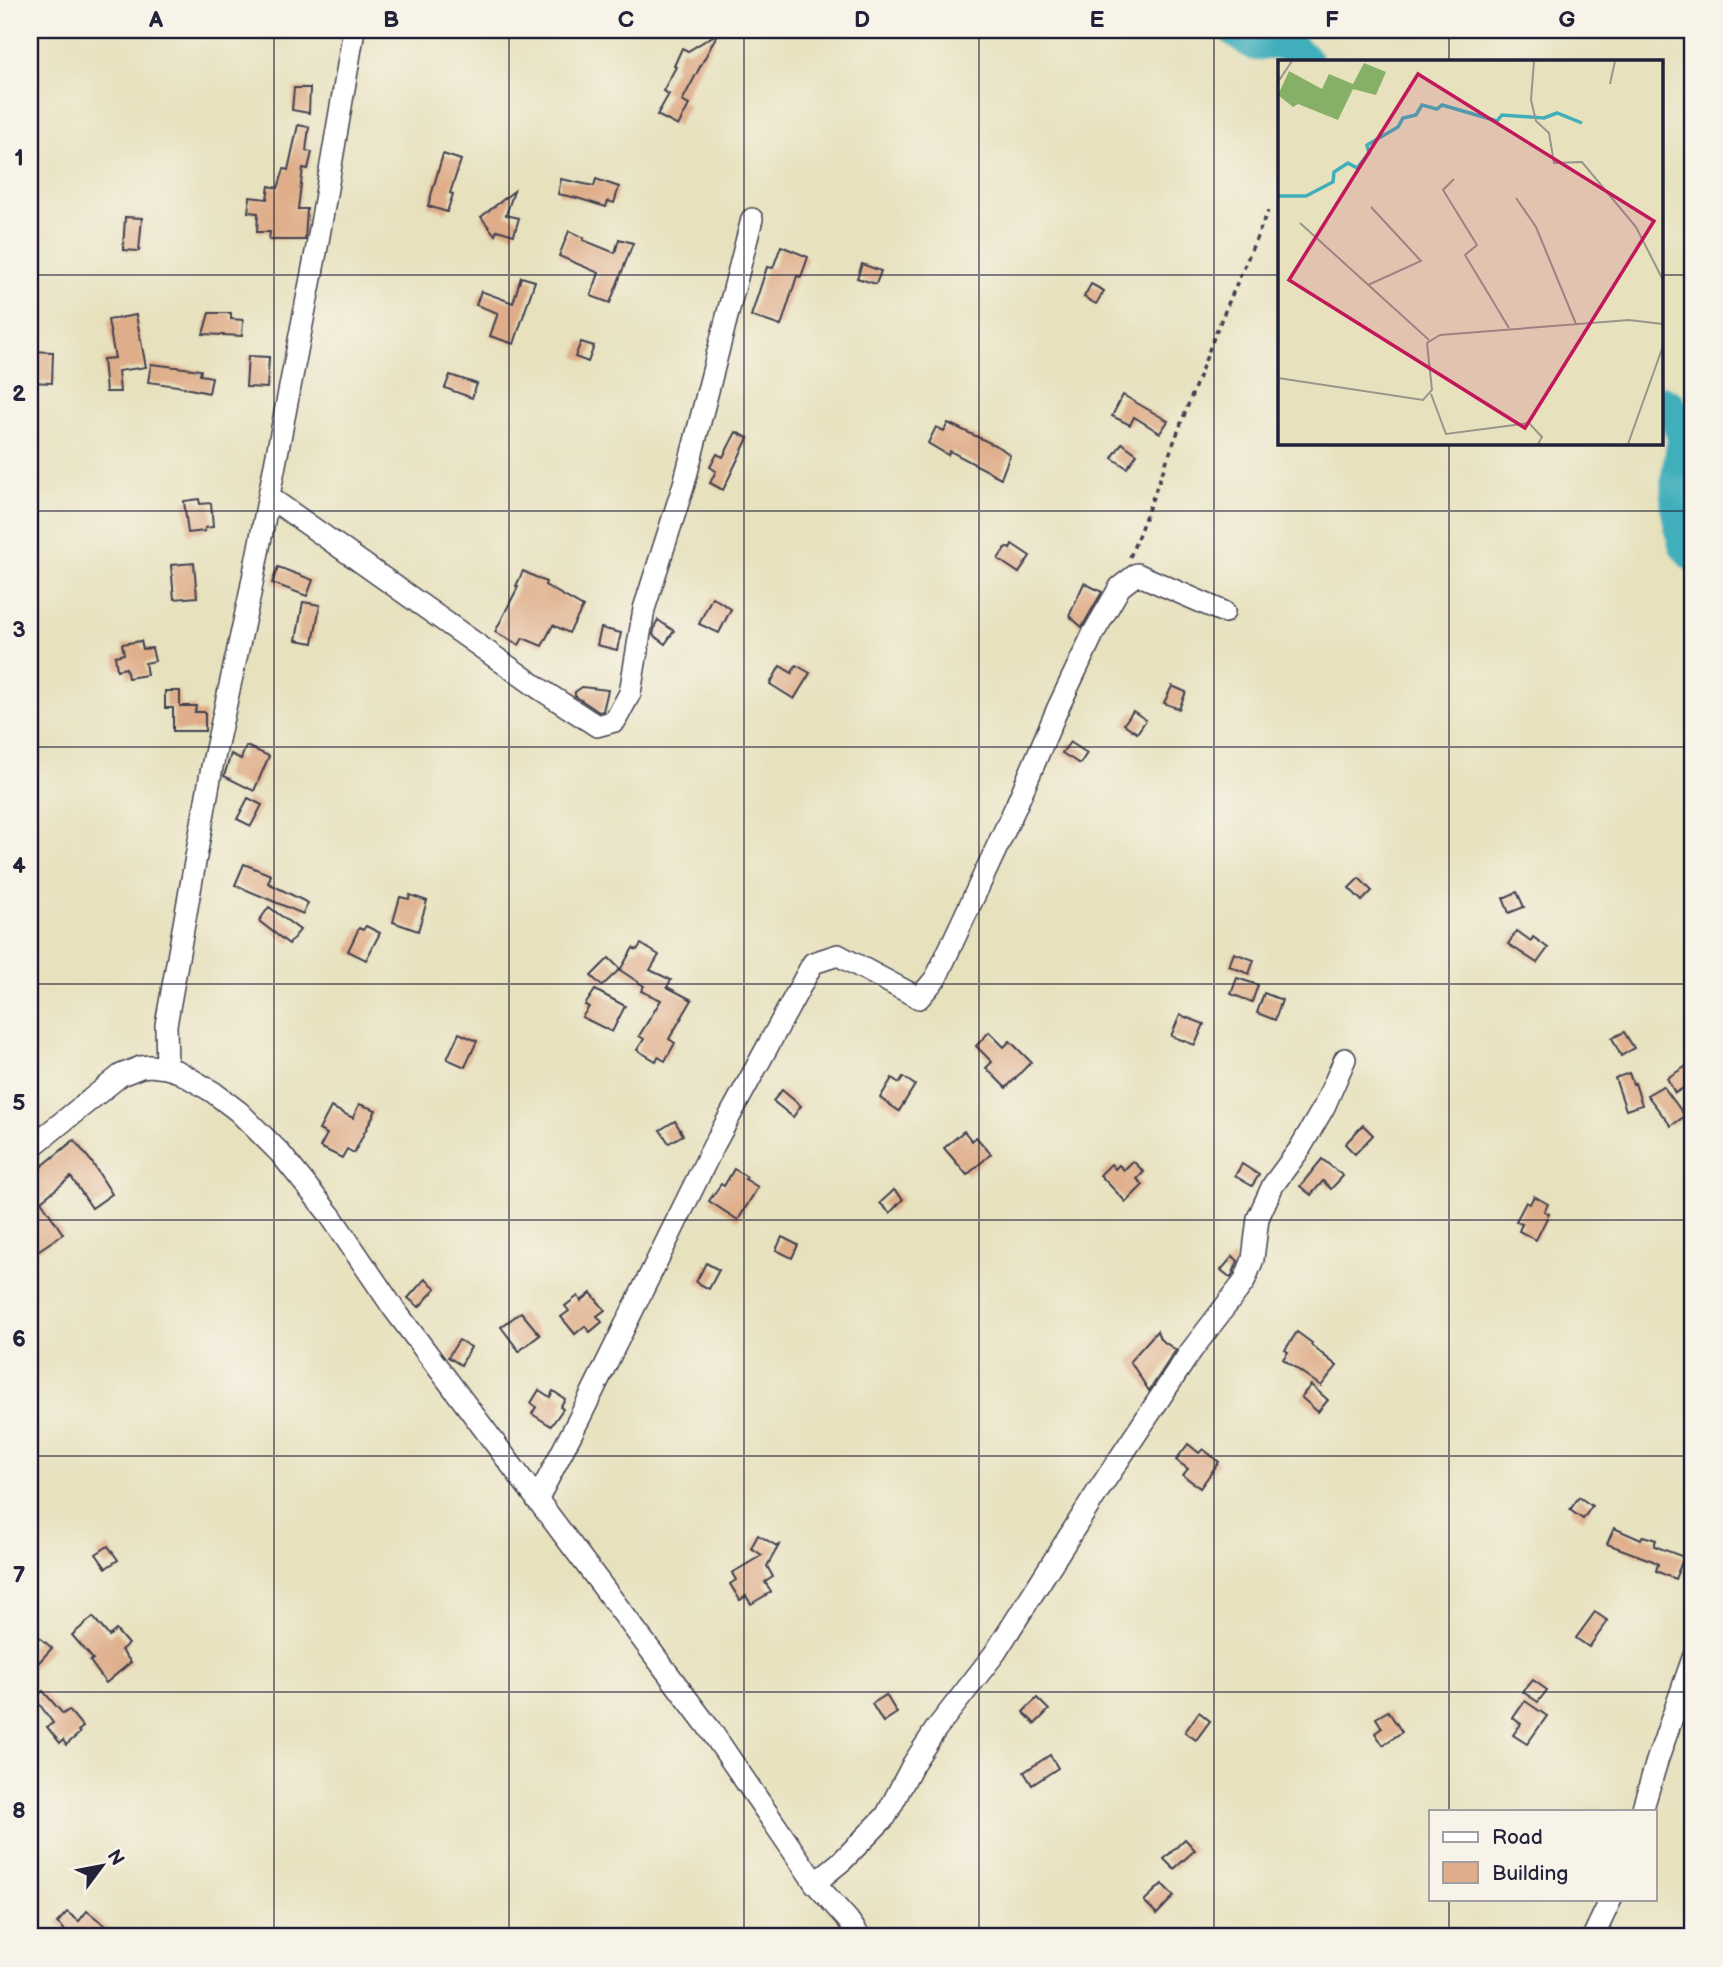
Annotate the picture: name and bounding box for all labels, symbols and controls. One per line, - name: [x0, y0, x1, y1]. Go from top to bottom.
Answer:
- text: A: [148, 6, 164, 34]
- text: B: [383, 6, 399, 34]
- text: C: [618, 6, 634, 34]
- text: D: [854, 6, 870, 34]
- text: E: [1090, 6, 1105, 34]
- text: F: [1325, 6, 1339, 34]
- text: G: [1559, 6, 1576, 34]
- inset map: [1278, 60, 1664, 444]
- text: 1: [14, 144, 24, 172]
- text: 2: [12, 380, 26, 408]
- text: 3: [12, 616, 26, 644]
- text: 4: [12, 852, 26, 880]
- text: 5: [12, 1089, 26, 1117]
- text: 6: [12, 1325, 26, 1353]
- text: 7: [13, 1561, 26, 1589]
- text: 8: [12, 1797, 26, 1825]
- legend: [1429, 1810, 1656, 1900]
- text: Road: [1492, 1825, 1543, 1850]
- north arrow: [66, 1830, 136, 1900]
- text: N: [102, 1846, 129, 1870]
- text: Building: [1492, 1861, 1568, 1886]

